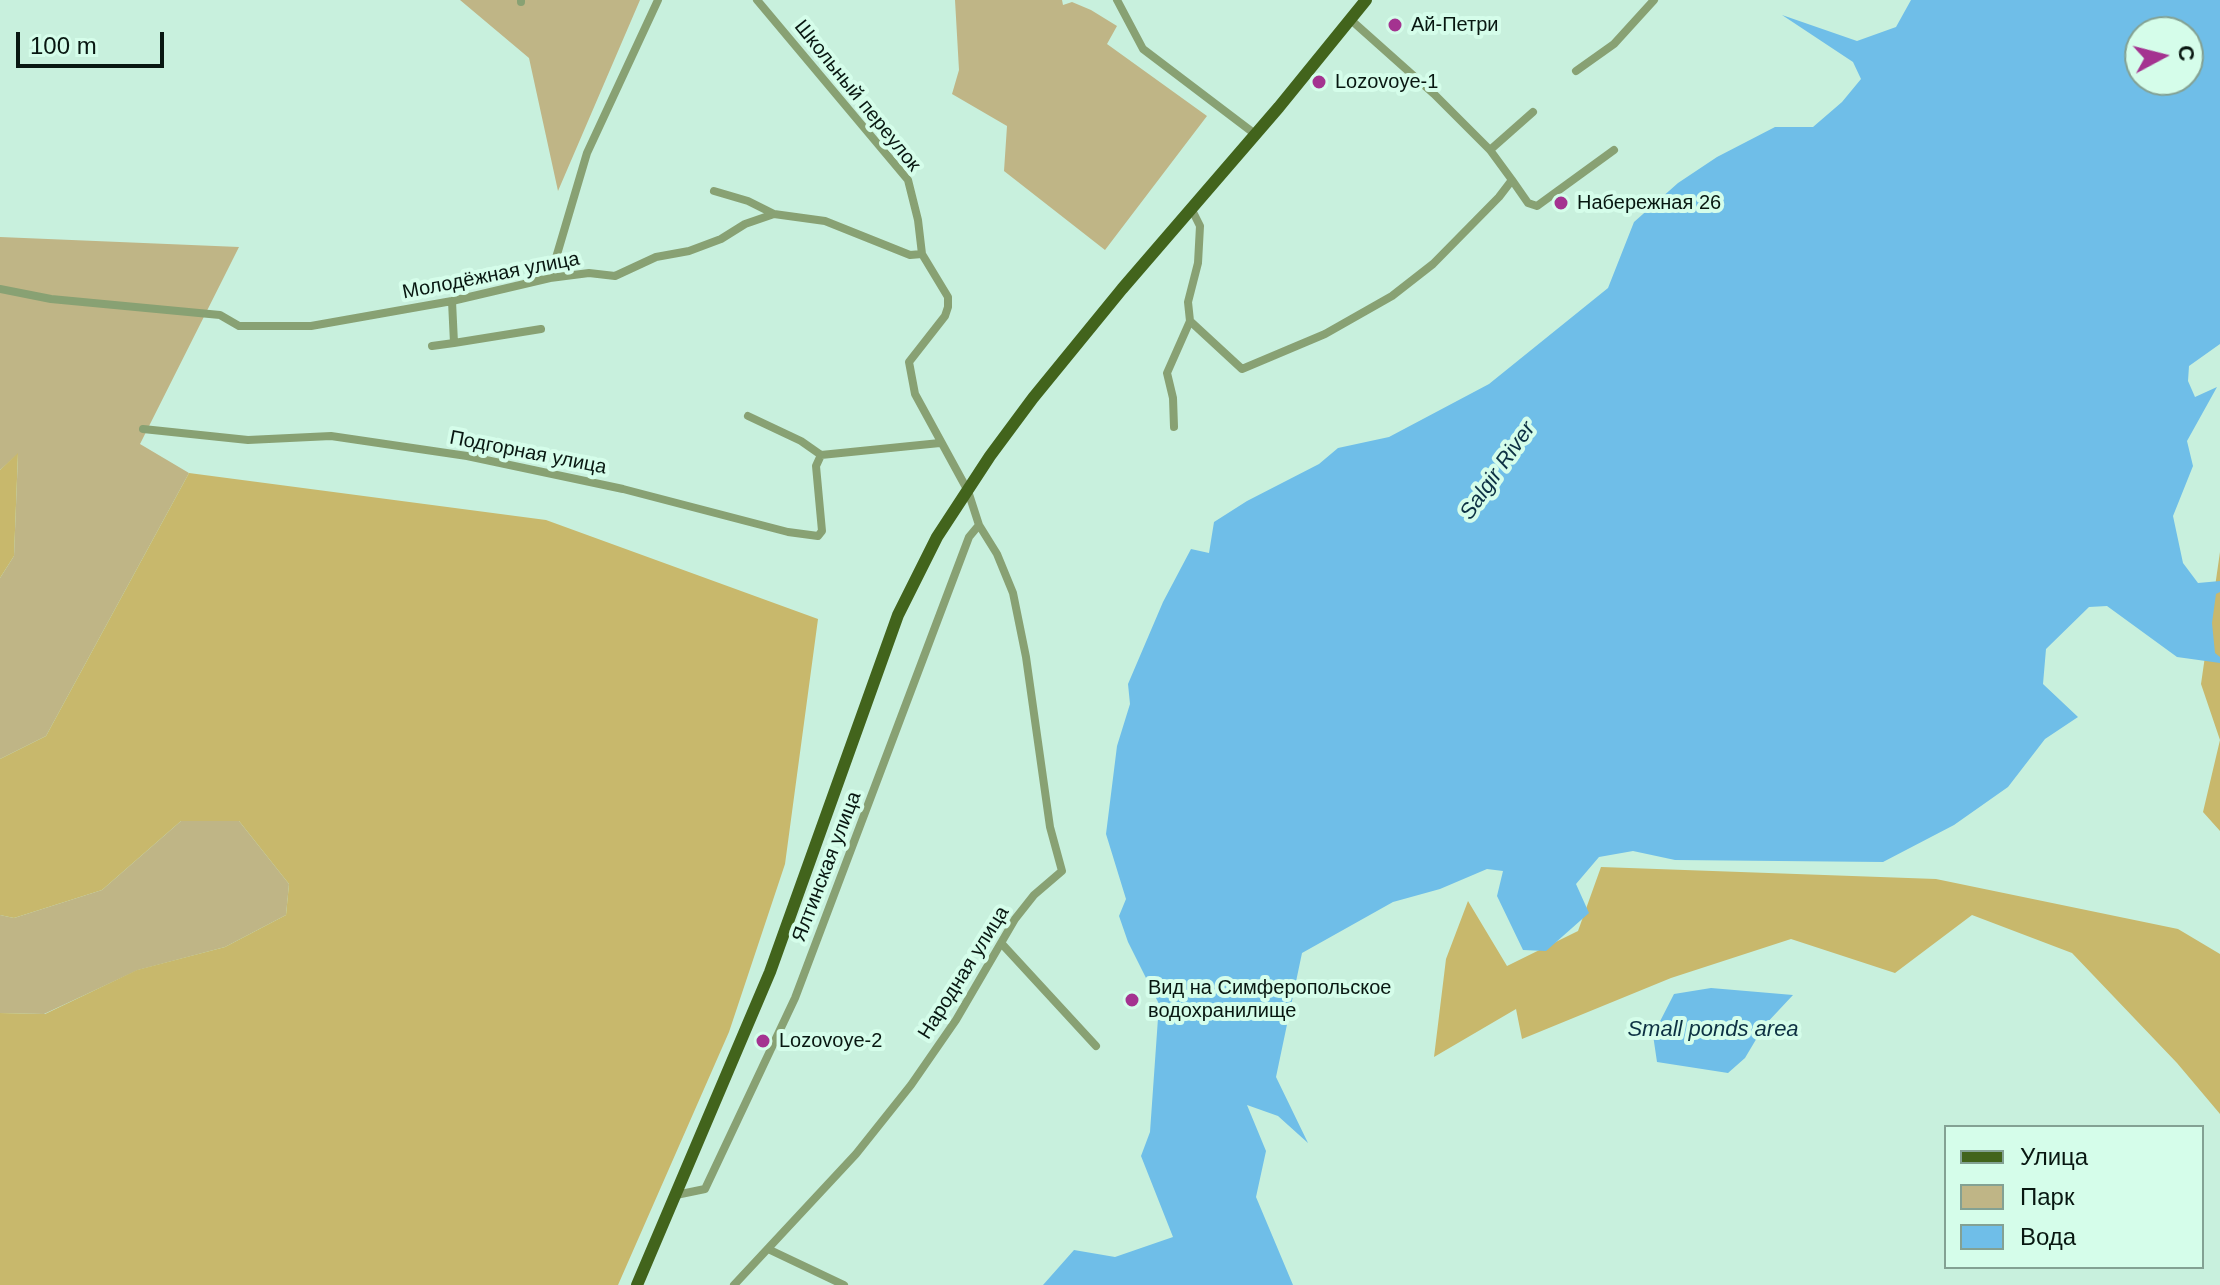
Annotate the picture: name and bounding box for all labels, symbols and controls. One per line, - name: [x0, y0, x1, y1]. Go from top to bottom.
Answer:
- place label: Ай-Петри: [1411, 13, 1498, 37]
- scale bar: [20, 16, 168, 66]
- street label: Школьный переулок: [789, 16, 925, 176]
- marker: Ай-Петри: [1386, 16, 1404, 34]
- north arrow: [2124, 16, 2204, 96]
- text: 100 m: [30, 32, 97, 59]
- text: С: [2173, 44, 2200, 63]
- place label: Lozovoye-1: [1335, 70, 1438, 94]
- marker: Lozovoye-1: [1310, 73, 1328, 91]
- place label: Набережная 26: [1577, 191, 1721, 215]
- marker: Набережная 26: [1552, 194, 1570, 212]
- street label: Молодёжная улица: [400, 247, 582, 305]
- water label: Salgir River: [1455, 417, 1541, 525]
- street label: Подгорная улица: [447, 426, 609, 480]
- street label: Ялтинская улица: [787, 788, 867, 946]
- street label: Народная улица: [913, 902, 1015, 1044]
- place label: Вид на Симферопольское водохранилище: [1148, 976, 1391, 1023]
- marker: Вид на Симферопольское водохранилище: [1123, 991, 1141, 1009]
- water label: Small ponds area: [1627, 1017, 1799, 1043]
- place label: Lozovoye-2: [779, 1029, 882, 1053]
- marker: Lozovoye-2: [754, 1032, 772, 1050]
- legend: [1944, 1125, 2204, 1269]
- text: Улица: [2020, 1143, 2088, 1170]
- text: Парк: [2020, 1183, 2074, 1210]
- text: Вода: [2020, 1223, 2076, 1250]

